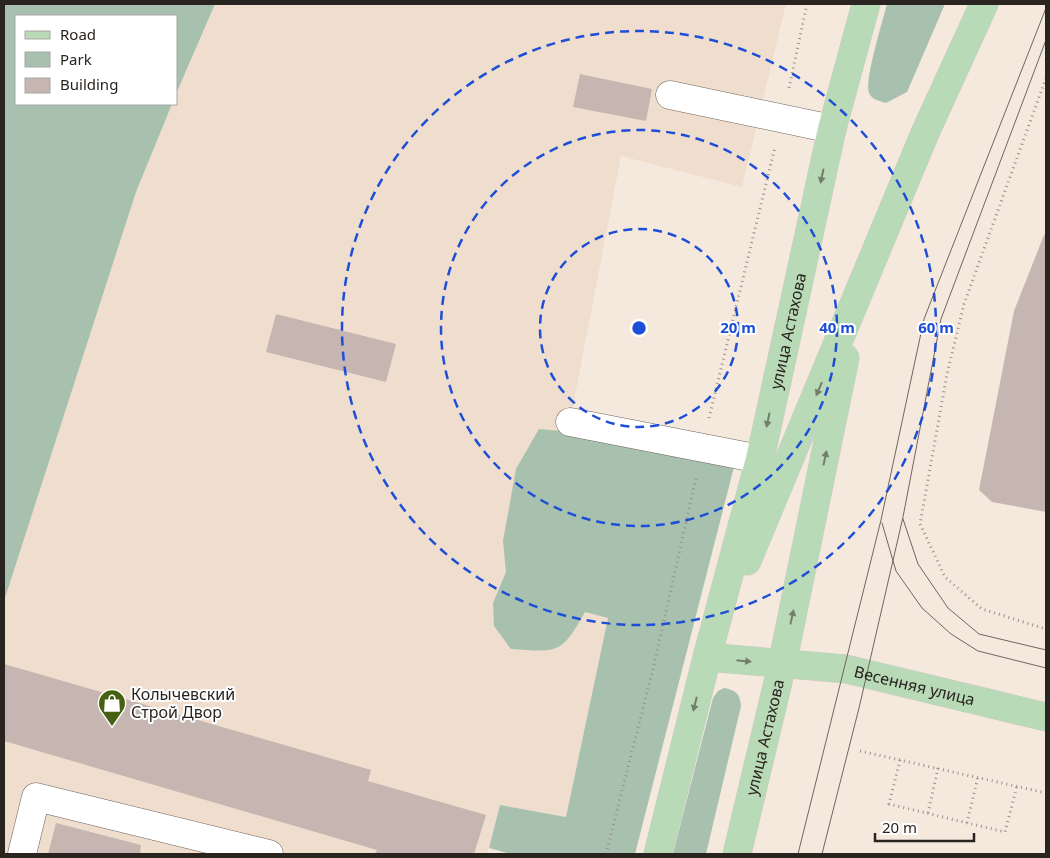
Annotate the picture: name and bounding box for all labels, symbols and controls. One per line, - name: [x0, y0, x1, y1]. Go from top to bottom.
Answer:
- legend: [15, 15, 178, 105]
- text: Road: [60, 24, 96, 44]
- text: Park: [60, 49, 92, 69]
- text: Building: [60, 74, 118, 94]
- one-way arrow: [818, 169, 826, 184]
- street label: улица Астахова: [765, 271, 811, 391]
- text: 20 m: [720, 317, 756, 337]
- text: 40 m: [819, 317, 855, 337]
- text: 60 m: [918, 317, 954, 337]
- centre of rings: [630, 319, 648, 337]
- one-way arrow: [815, 382, 823, 396]
- one-way arrow: [764, 413, 772, 429]
- one-way arrow: [821, 450, 829, 465]
- one-way arrow: [788, 609, 796, 624]
- one-way arrow: [737, 657, 753, 665]
- street label: Весенняя улица: [852, 660, 977, 711]
- street label: улица Астахова: [740, 677, 789, 798]
- place label: Колычевский Строй Двор: [131, 683, 235, 723]
- shop icon: Колычевский Строй Двор: [97, 688, 127, 727]
- one-way arrow: [691, 697, 699, 712]
- scale bar: [875, 810, 974, 842]
- text: 20 m: [882, 817, 917, 837]

